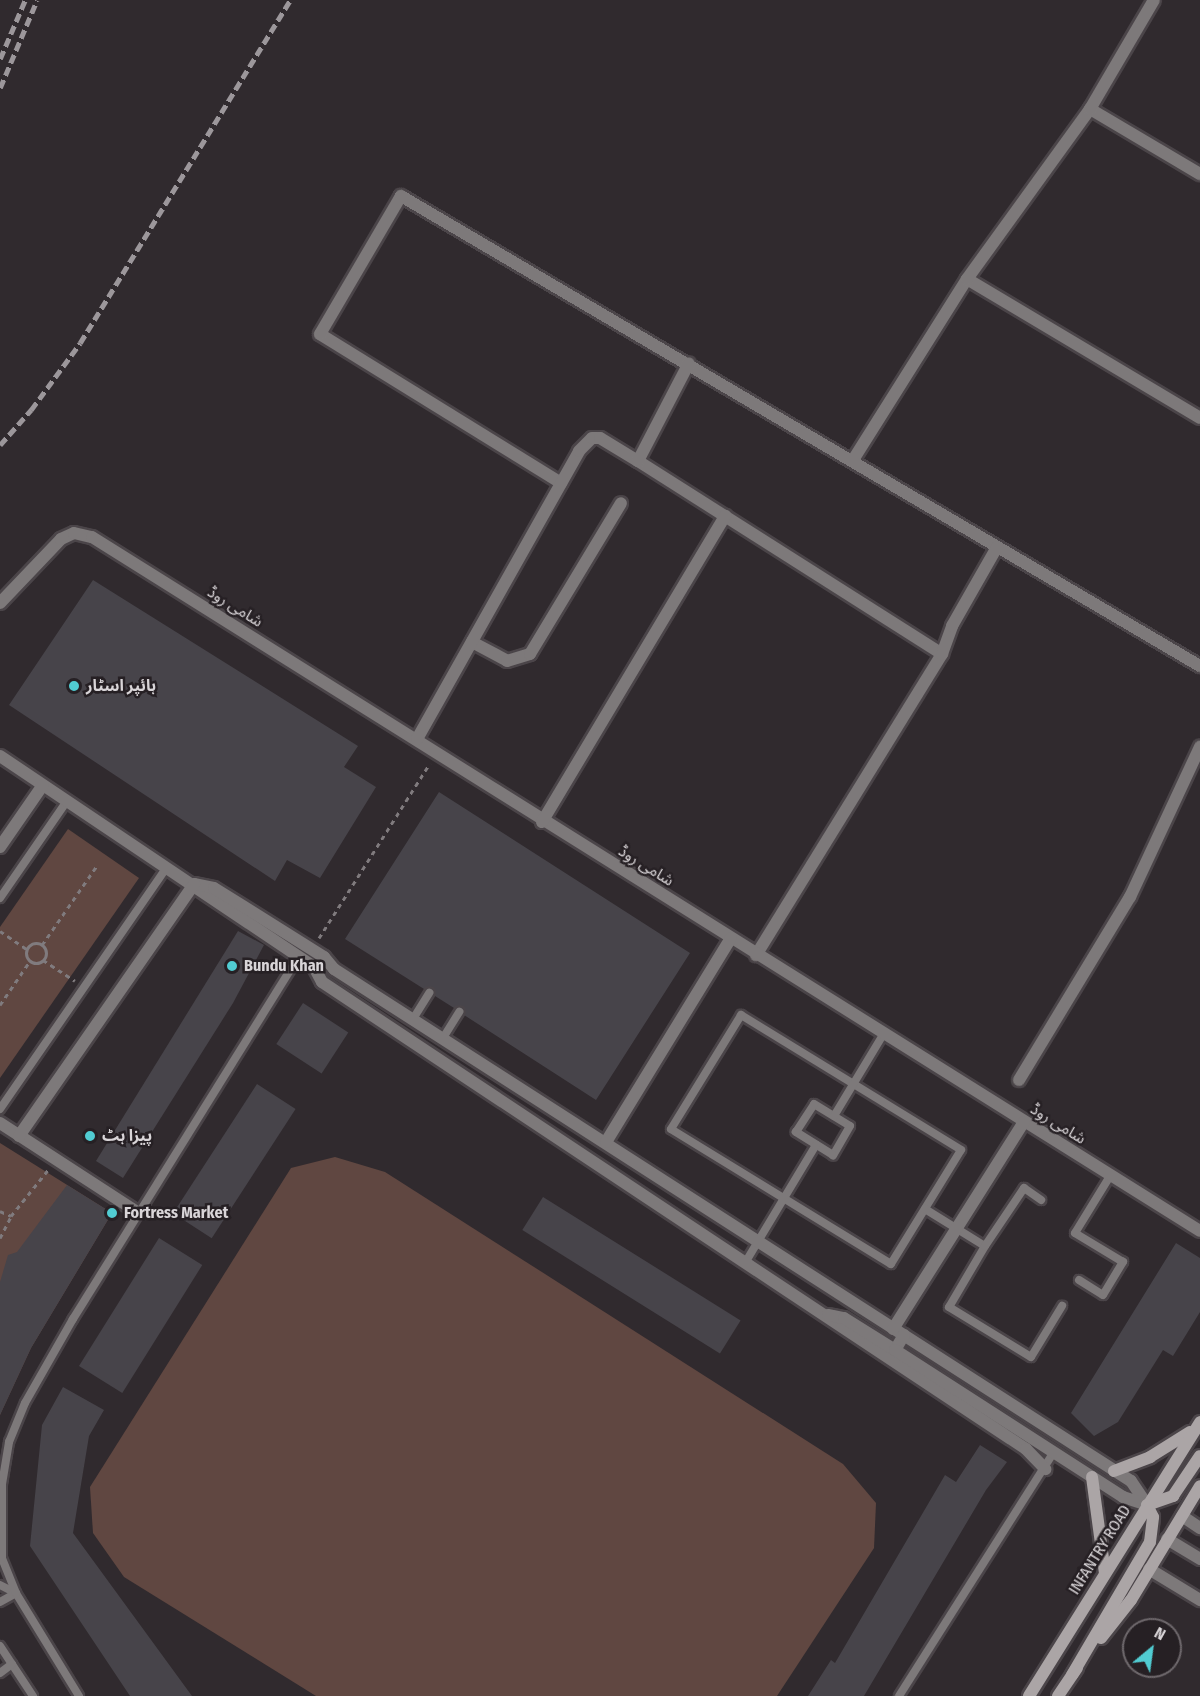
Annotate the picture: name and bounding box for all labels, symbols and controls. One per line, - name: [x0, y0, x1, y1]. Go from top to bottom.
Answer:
- street label: شامی روڈ: [204, 582, 266, 632]
- place label: ہائپر اسٹار: [86, 676, 156, 696]
- marker: ہائپر اسٹار: [67, 679, 81, 693]
- street label: شامی روڈ: [615, 841, 677, 891]
- place label: Bundu Khan: [244, 956, 324, 976]
- marker: Bundu Khan: [225, 959, 239, 973]
- street label: شامی روڈ: [1027, 1099, 1089, 1149]
- place label: پیزا ہٹ: [102, 1126, 152, 1146]
- marker: پیزا ہٹ: [83, 1129, 97, 1143]
- place label: Fortress Market: [124, 1203, 228, 1223]
- marker: Fortress Market: [105, 1206, 119, 1220]
- street label: INFANTRY ROAD: [1065, 1502, 1135, 1598]
- north arrow: [1122, 1618, 1182, 1678]
- text: N: [1151, 1623, 1169, 1644]

